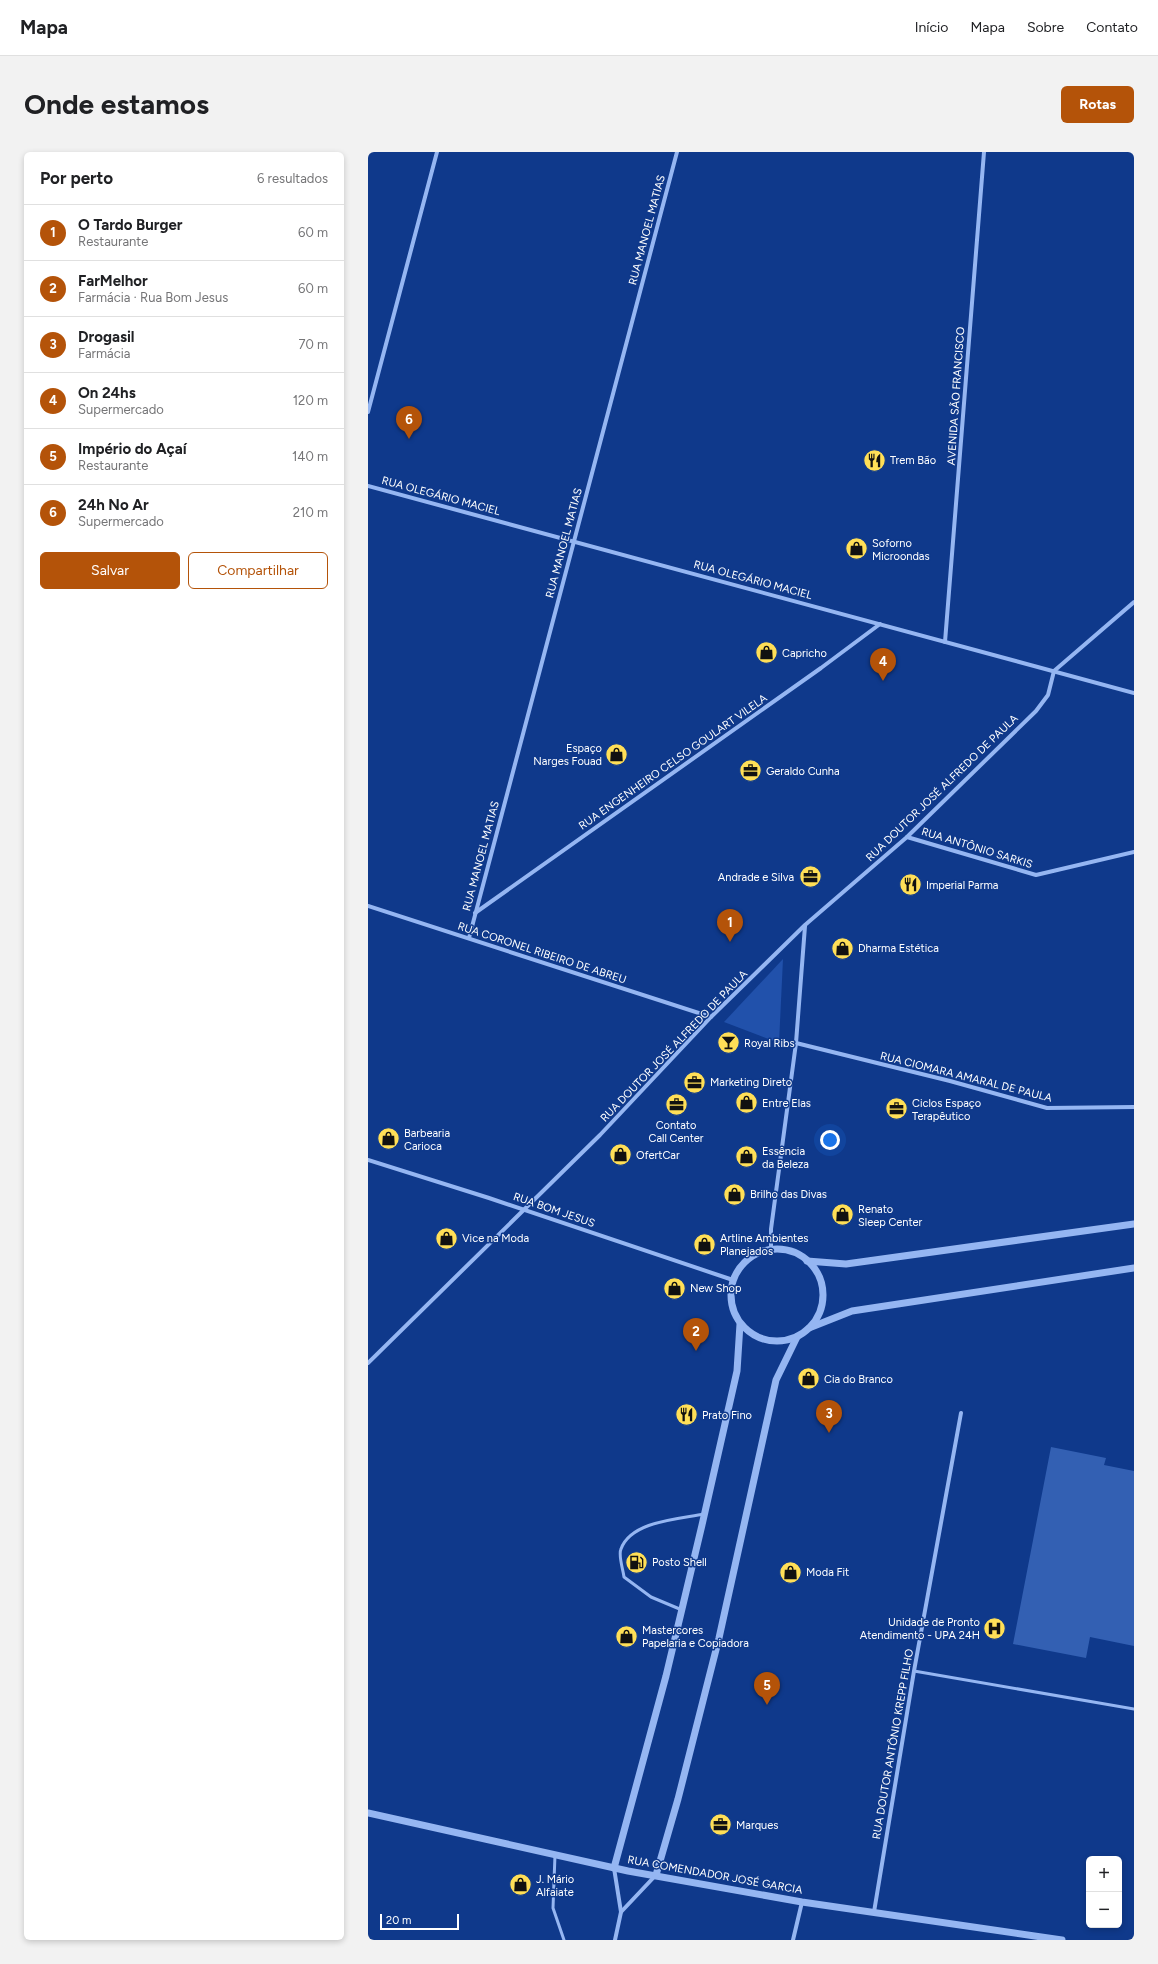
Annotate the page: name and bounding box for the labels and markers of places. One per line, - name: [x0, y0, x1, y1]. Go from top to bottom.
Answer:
- pin: 6: [396, 406, 422, 439]
- restaurant icon: Trem Bão: [861, 447, 887, 473]
- place label: Trem Bão: [890, 454, 936, 467]
- shop icon: Soforno Microondas: [843, 536, 869, 562]
- place label: Soforno Microondas: [872, 537, 930, 563]
- shop icon: Capricho: [753, 640, 779, 666]
- place label: Capricho: [782, 647, 827, 660]
- pin: 4: [870, 648, 896, 681]
- shop icon: Espaço Narges Fouad: [604, 741, 630, 767]
- place label: Espaço Narges Fouad: [533, 742, 602, 768]
- office icon: Geraldo Cunha: [737, 758, 763, 784]
- place label: Geraldo Cunha: [766, 765, 840, 778]
- office icon: Andrade e Silva: [797, 864, 823, 890]
- place label: Andrade e Silva: [718, 871, 794, 884]
- restaurant icon: Imperial Parma: [898, 872, 924, 898]
- place label: Imperial Parma: [926, 879, 998, 892]
- pin: 1: [717, 909, 743, 942]
- shop icon: Dharma Estética: [829, 935, 855, 961]
- place label: Dharma Estética: [858, 942, 939, 955]
- bar icon: Royal Ribs: [715, 1030, 741, 1056]
- place label: Royal Ribs: [744, 1037, 795, 1050]
- office icon: Marketing Direto: [682, 1069, 708, 1095]
- place label: Marketing Direto: [710, 1076, 792, 1089]
- shop icon: Entre Elas: [734, 1090, 760, 1116]
- office icon: Contato Call Center: [663, 1092, 689, 1118]
- office icon: Ciclos Espaço Terapêutico: [884, 1096, 910, 1122]
- place label: Entre Elas: [762, 1097, 811, 1110]
- place label: Ciclos Espaço Terapêutico: [912, 1097, 981, 1123]
- place label: Contato Call Center: [648, 1119, 704, 1145]
- shop icon: Barbearia Carioca: [376, 1126, 402, 1152]
- place label: Barbearia Carioca: [404, 1127, 450, 1153]
- shop icon: OfertCar: [608, 1142, 634, 1168]
- shop icon: Essência da Beleza: [733, 1144, 759, 1170]
- place label: Essência da Beleza: [762, 1145, 809, 1171]
- place label: OfertCar: [636, 1149, 680, 1162]
- shop icon: Brilho das Divas: [721, 1181, 747, 1207]
- place label: Brilho das Divas: [750, 1188, 827, 1201]
- shop icon: Renato Sleep Center: [829, 1202, 855, 1228]
- place label: Renato Sleep Center: [858, 1203, 923, 1229]
- shop icon: Vice na Moda: [434, 1225, 460, 1251]
- shop icon: Artline Ambientes Planejados: [691, 1231, 717, 1257]
- place label: Vice na Moda: [462, 1232, 529, 1245]
- place label: Artline Ambientes Planejados: [720, 1232, 808, 1258]
- shop icon: New Shop: [662, 1275, 688, 1301]
- place label: New Shop: [690, 1282, 742, 1295]
- pin: 2: [683, 1318, 709, 1351]
- shop icon: Cia do Branco: [796, 1366, 822, 1392]
- place label: Cia do Branco: [824, 1373, 893, 1386]
- pin: 3: [816, 1400, 842, 1433]
- restaurant icon: Prato Fino: [673, 1402, 699, 1428]
- place label: Prato Fino: [702, 1409, 752, 1422]
- fuel station icon: Posto Shell: [623, 1549, 649, 1575]
- place label: Posto Shell: [652, 1556, 707, 1569]
- shop icon: Moda Fit: [777, 1559, 803, 1585]
- place label: Moda Fit: [806, 1566, 849, 1579]
- hospital icon: Unidade de Pronto Atendimento - UPA 24H: [982, 1615, 1008, 1641]
- place label: Unidade de Pronto Atendimento - UPA 24H: [860, 1616, 980, 1642]
- shop icon: Mastercores Papelaria e Copiadora: [614, 1623, 640, 1649]
- place label: Mastercores Papelaria e Copiadora: [642, 1624, 749, 1650]
- pin: 5: [754, 1672, 780, 1705]
- office icon: Marques: [707, 1812, 733, 1838]
- place label: Marques: [736, 1819, 778, 1832]
- shop icon: J. Mário Alfaiate: [507, 1872, 533, 1898]
- place label: J. Mário Alfaiate: [536, 1873, 574, 1899]

